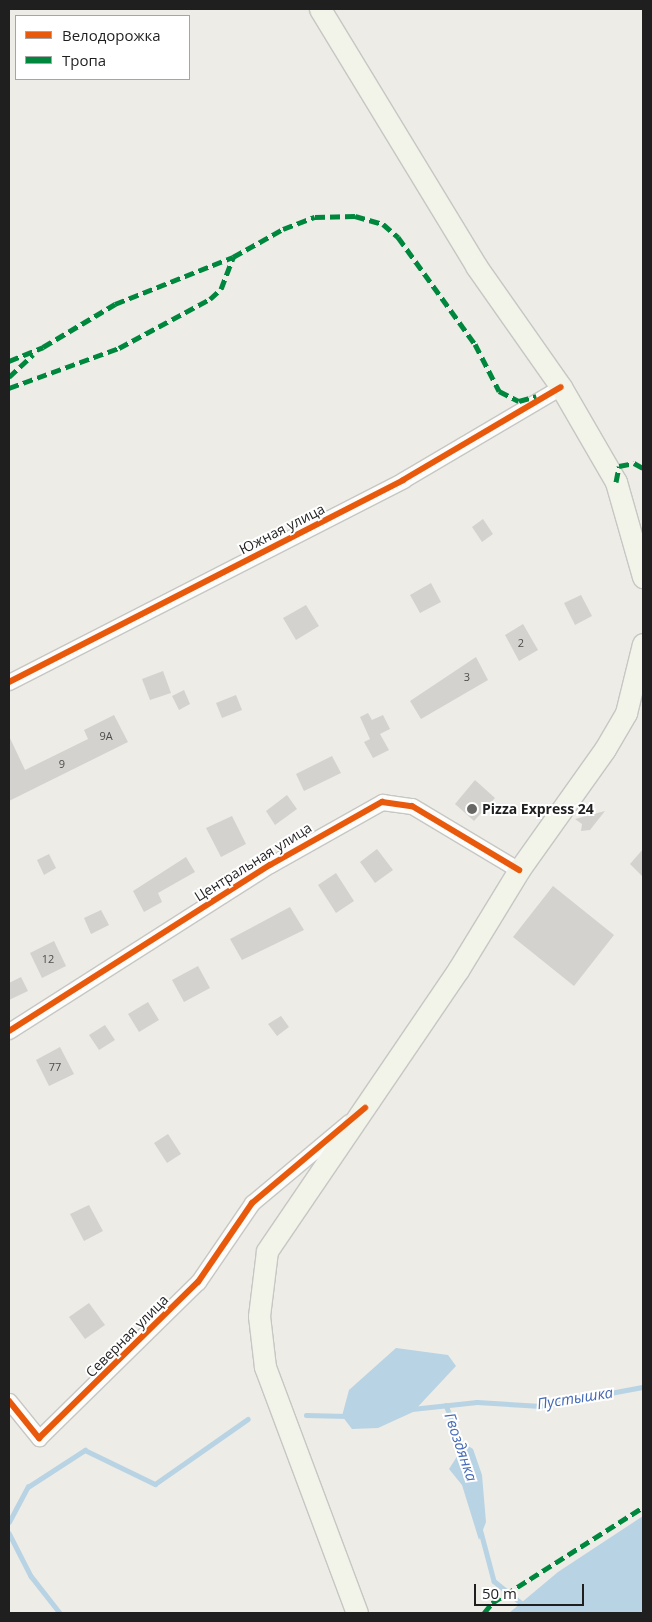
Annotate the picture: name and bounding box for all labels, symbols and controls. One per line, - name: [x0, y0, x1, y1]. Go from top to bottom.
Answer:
- legend: [15, 15, 190, 80]
- text: Велодорожка: [62, 25, 161, 45]
- text: Тропа: [62, 50, 106, 70]
- street label: Южная улица: [237, 500, 327, 558]
- house number: 2: [518, 636, 524, 650]
- house number: 3: [464, 670, 470, 684]
- house number: 9А: [99, 729, 113, 743]
- house number: 9: [59, 757, 65, 771]
- place label: Pizza Express 24: [482, 801, 594, 817]
- marker: Pizza Express 24: [466, 803, 478, 815]
- street label: Центральная улица: [191, 819, 315, 905]
- house number: 12: [42, 952, 54, 966]
- house number: 77: [49, 1060, 61, 1074]
- street label: Северная улица: [82, 1291, 172, 1381]
- water label: Пустышка: [536, 1383, 614, 1413]
- water label: Гвоздянка: [441, 1410, 481, 1484]
- scale bar: [477, 1574, 587, 1606]
- text: 50 m: [482, 1583, 517, 1603]

